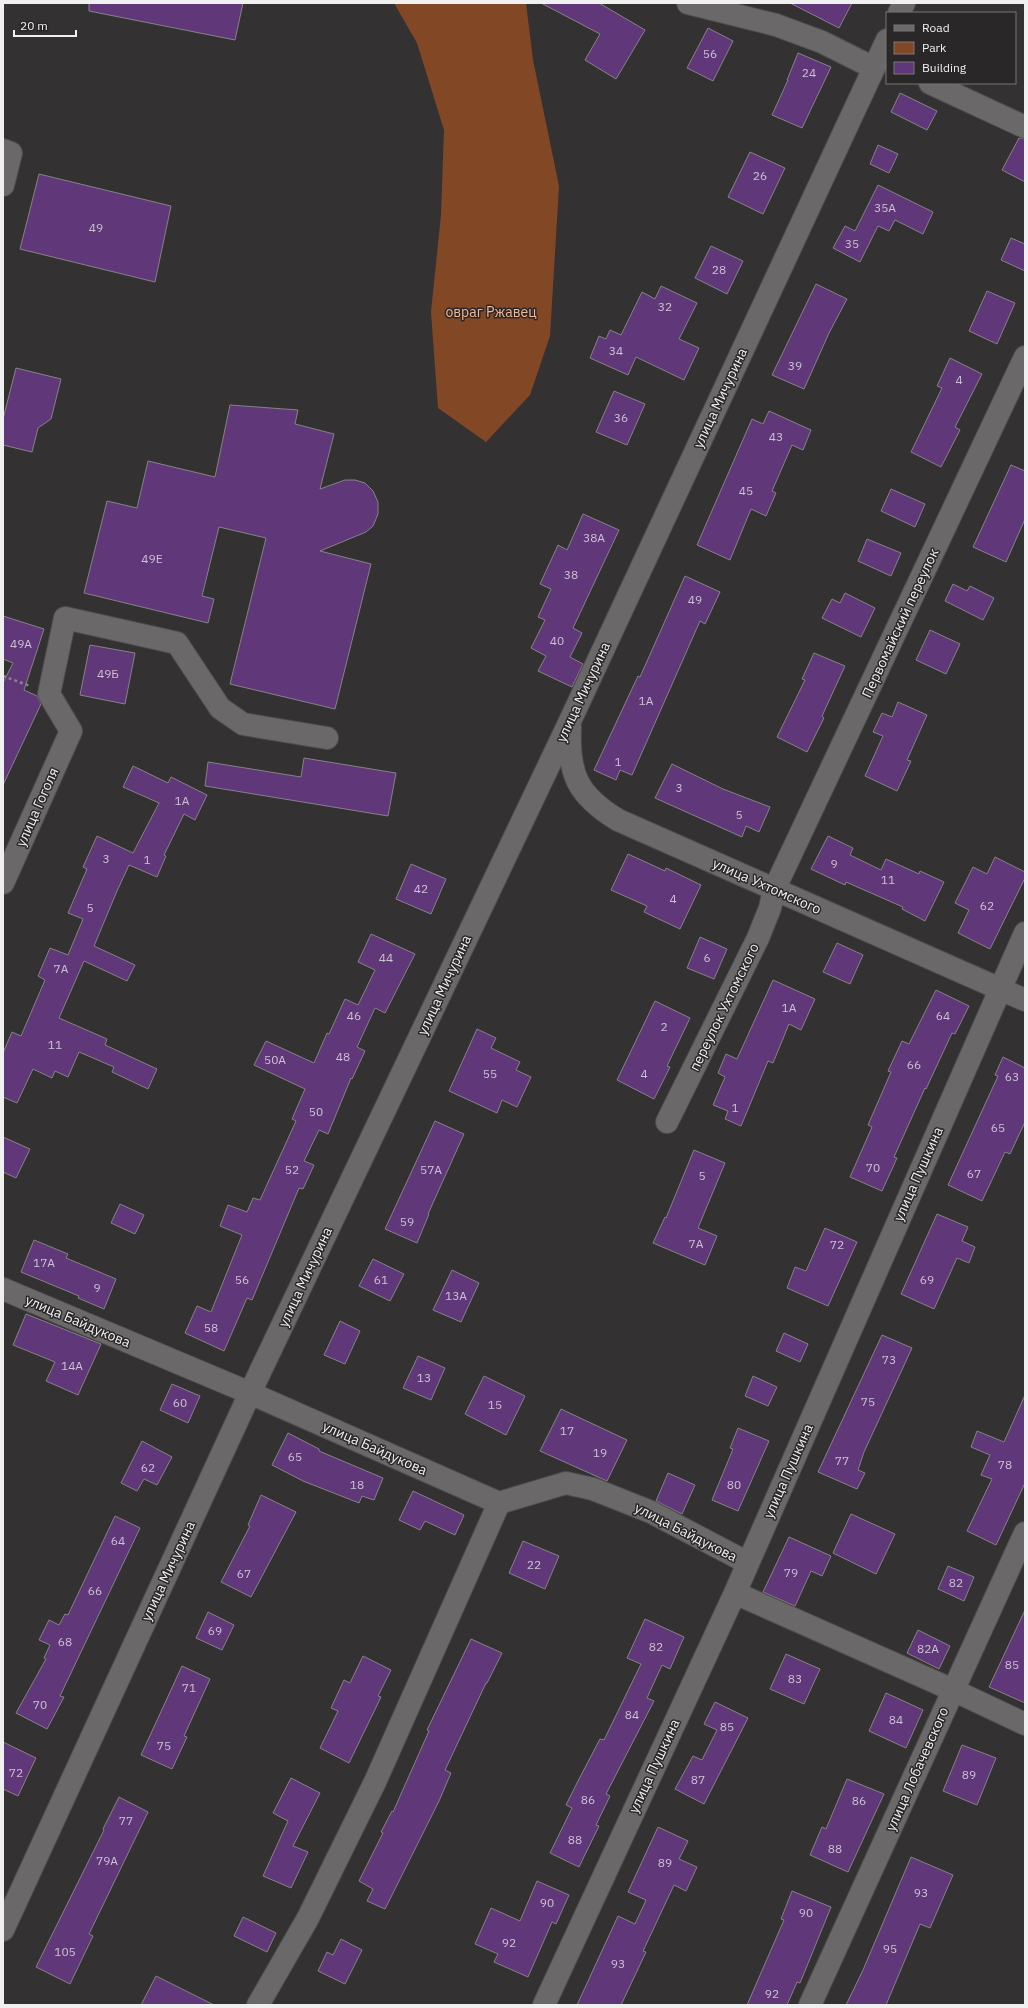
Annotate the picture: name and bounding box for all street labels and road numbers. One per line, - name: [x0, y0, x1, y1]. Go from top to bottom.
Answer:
- street label: улица Мичурина: [689, 345, 751, 451]
- street label: Первомайский переулок: [857, 545, 943, 701]
- street label: улица Мичурина: [552, 639, 614, 745]
- street label: улица Гоголя: [12, 765, 62, 849]
- street label: улица Ухтомского: [710, 854, 824, 918]
- street label: улица Мичурина: [413, 932, 475, 1038]
- street label: переулок Ухтомского: [685, 940, 763, 1074]
- street label: улица Пушкина: [889, 1123, 947, 1224]
- street label: улица Мичурина: [274, 1224, 336, 1330]
- street label: улица Байдукова: [23, 1291, 134, 1351]
- street label: улица Байдукова: [320, 1417, 431, 1479]
- street label: улица Пушкина: [759, 1420, 817, 1521]
- street label: улица Байдукова: [632, 1498, 741, 1566]
- street label: улица Мичурина: [137, 1518, 199, 1624]
- street label: улица Лобачевского: [882, 1704, 953, 1834]
- street label: улица Пушкина: [624, 1716, 684, 1816]

